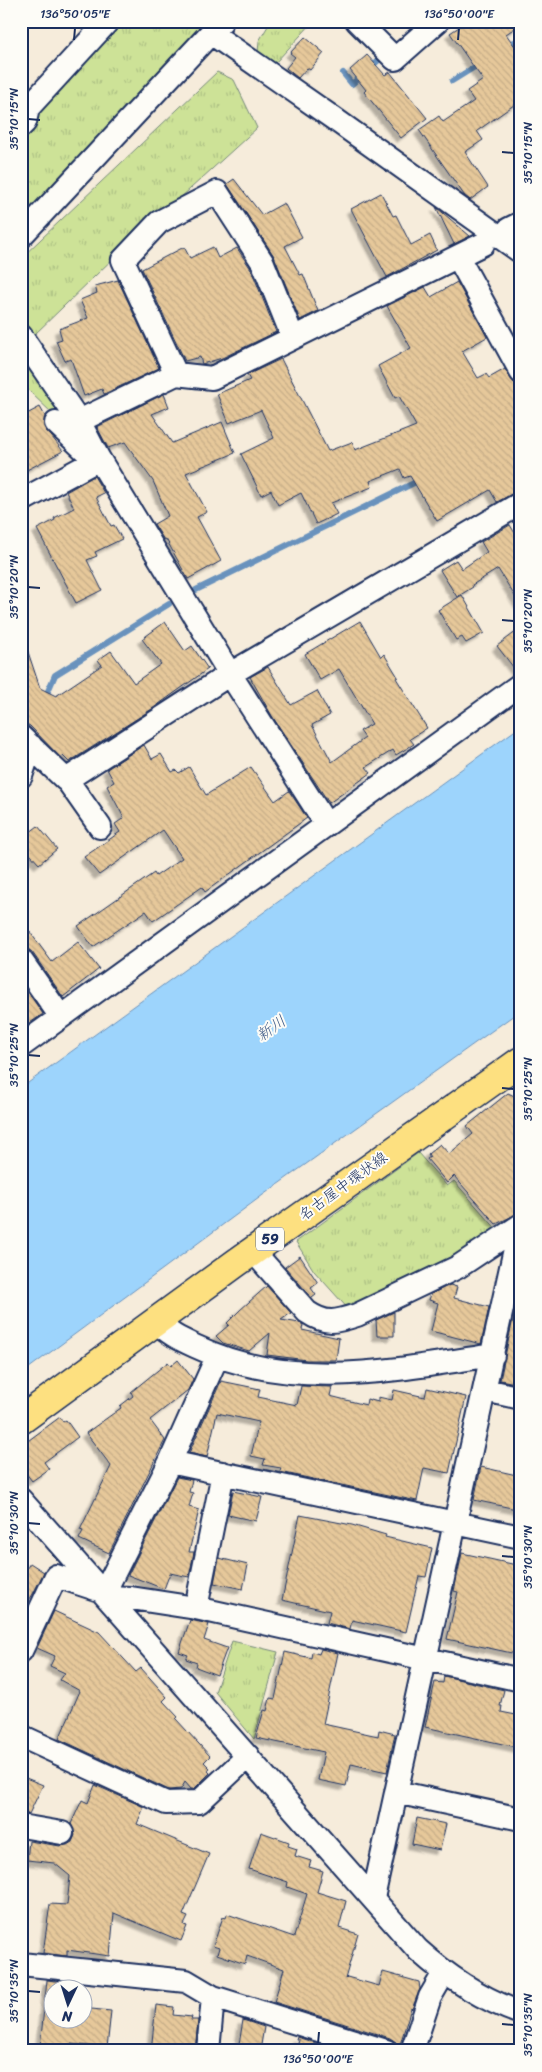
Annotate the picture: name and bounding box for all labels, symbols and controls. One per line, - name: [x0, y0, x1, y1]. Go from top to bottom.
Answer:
- text: 136°50'05"E: [40, 3, 111, 25]
- text: 136°50'00"E: [424, 3, 495, 25]
- text: 35°10'15"N: [3, 87, 25, 150]
- text: 35°10'15"N: [517, 121, 539, 184]
- text: 35°10'20"N: [3, 554, 25, 619]
- text: 35°10'20"N: [517, 588, 539, 653]
- water label: 新川: [250, 1007, 292, 1049]
- text: 35°10'25"N: [3, 1022, 25, 1087]
- text: 35°10'25"N: [517, 1056, 539, 1121]
- street label: 名古屋中環状線: [293, 1145, 393, 1227]
- road number: 59: [256, 1228, 284, 1250]
- text: 35°10'30"N: [3, 1490, 25, 1555]
- text: 35°10'30"N: [517, 1524, 539, 1589]
- text: 35°10'35"N: [3, 1959, 25, 2023]
- north arrow: [42, 1980, 92, 2030]
- text: 35°10'35"N: [517, 1993, 539, 2057]
- text: N: [61, 2004, 74, 2029]
- text: 136°50'00"E: [283, 2048, 354, 2070]

